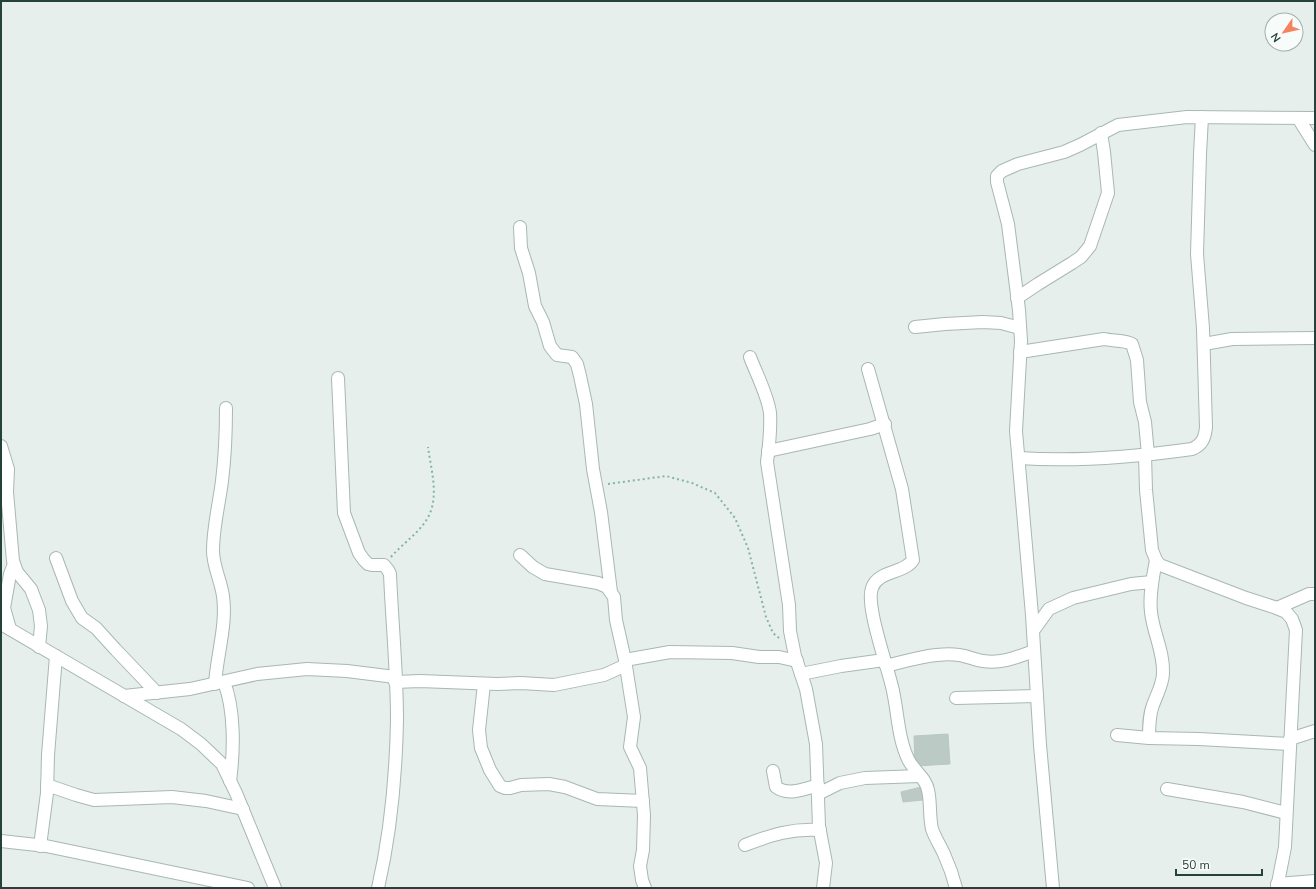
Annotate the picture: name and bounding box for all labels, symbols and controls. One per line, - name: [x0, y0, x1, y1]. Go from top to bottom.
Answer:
- north arrow: [1264, 12, 1304, 52]
- text: N: [1268, 30, 1285, 45]
- scale bar: [1176, 851, 1262, 877]
- text: 50 m: [1182, 857, 1210, 873]

